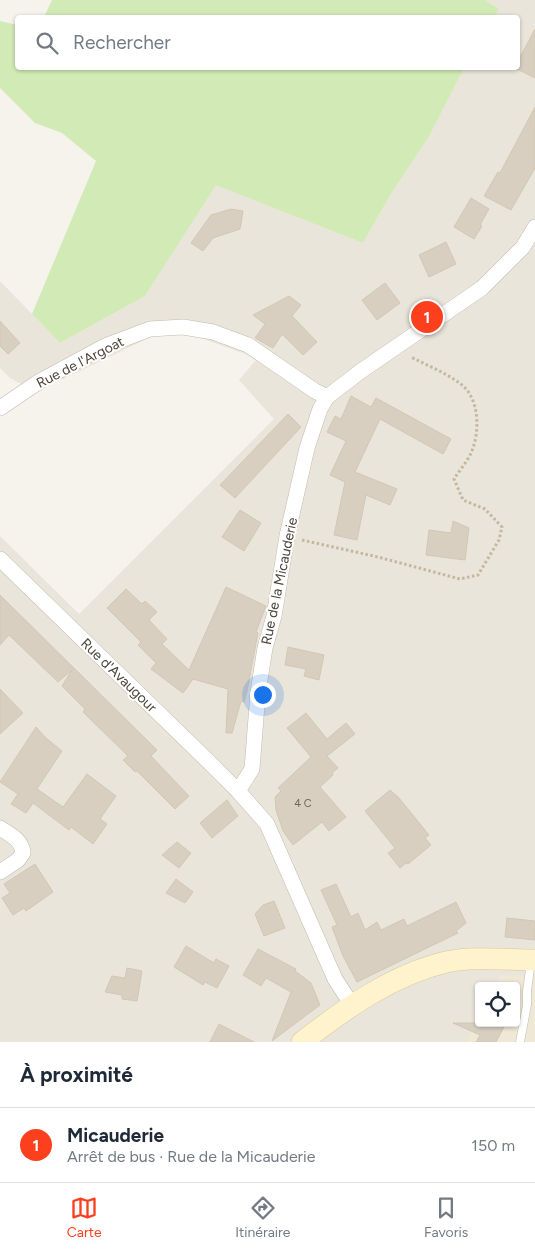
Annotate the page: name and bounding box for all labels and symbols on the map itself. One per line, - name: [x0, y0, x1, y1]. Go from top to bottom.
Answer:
- pin: 1: [411, 298, 443, 336]
- street label: Rue de l'Argoat: [34, 333, 127, 392]
- street label: Rue de la Micauderie: [258, 516, 301, 646]
- street label: Rue d'Avaugour: [77, 635, 160, 716]
- your location: [250, 682, 276, 708]
- house number: 4 C: [294, 797, 312, 810]

